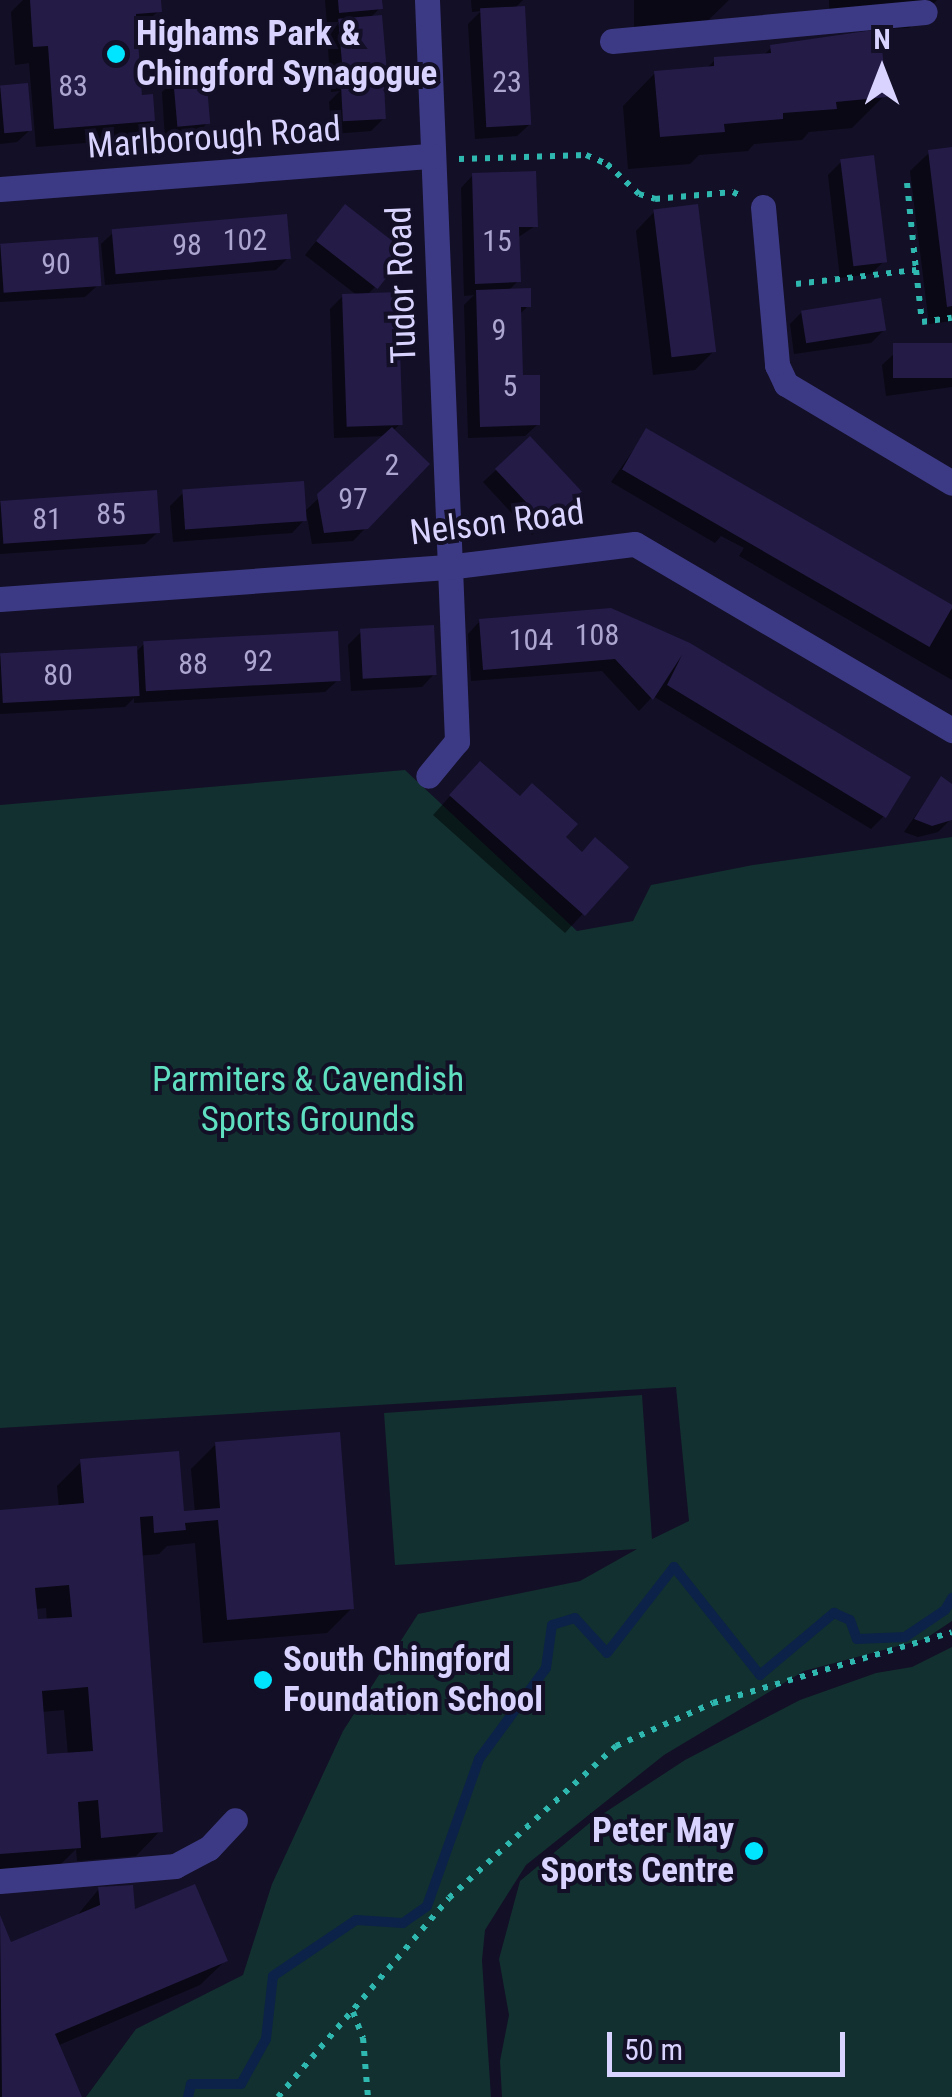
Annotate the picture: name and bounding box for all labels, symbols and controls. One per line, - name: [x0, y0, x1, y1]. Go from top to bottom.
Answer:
- place label: Highams Park & Chingford Synagogue: [136, 13, 437, 95]
- north arrow: [832, 20, 932, 120]
- text: N: [873, 23, 891, 56]
- marker: Highams Park & Chingford Synagogue: [105, 43, 127, 65]
- house number: 23: [492, 64, 522, 100]
- house number: 83: [58, 68, 88, 104]
- street label: Marlborough Road: [86, 108, 342, 168]
- street label: Tudor Road: [378, 206, 426, 364]
- house number: 102: [223, 222, 267, 258]
- house number: 15: [482, 223, 512, 259]
- house number: 98: [172, 227, 202, 263]
- house number: 90: [41, 246, 71, 282]
- house number: 9: [492, 312, 506, 348]
- house number: 5: [503, 368, 517, 404]
- house number: 2: [385, 447, 399, 483]
- house number: 97: [338, 481, 368, 517]
- street label: Nelson Road: [408, 491, 586, 555]
- house number: 85: [96, 496, 126, 532]
- house number: 81: [32, 501, 62, 537]
- house number: 108: [575, 617, 619, 653]
- house number: 104: [509, 622, 553, 658]
- house number: 92: [243, 643, 273, 679]
- house number: 88: [178, 646, 208, 682]
- house number: 80: [43, 657, 73, 693]
- park label: Parmiters & Cavendish Sports Grounds: [152, 1059, 464, 1141]
- place label: South Chingford Foundation School: [283, 1639, 543, 1721]
- marker: South Chingford Foundation School: [252, 1669, 274, 1691]
- place label: Peter May Sports Centre: [541, 1810, 734, 1892]
- marker: Peter May Sports Centre: [743, 1840, 765, 1862]
- scale bar: [612, 2012, 850, 2074]
- text: 50 m: [624, 2032, 683, 2067]

